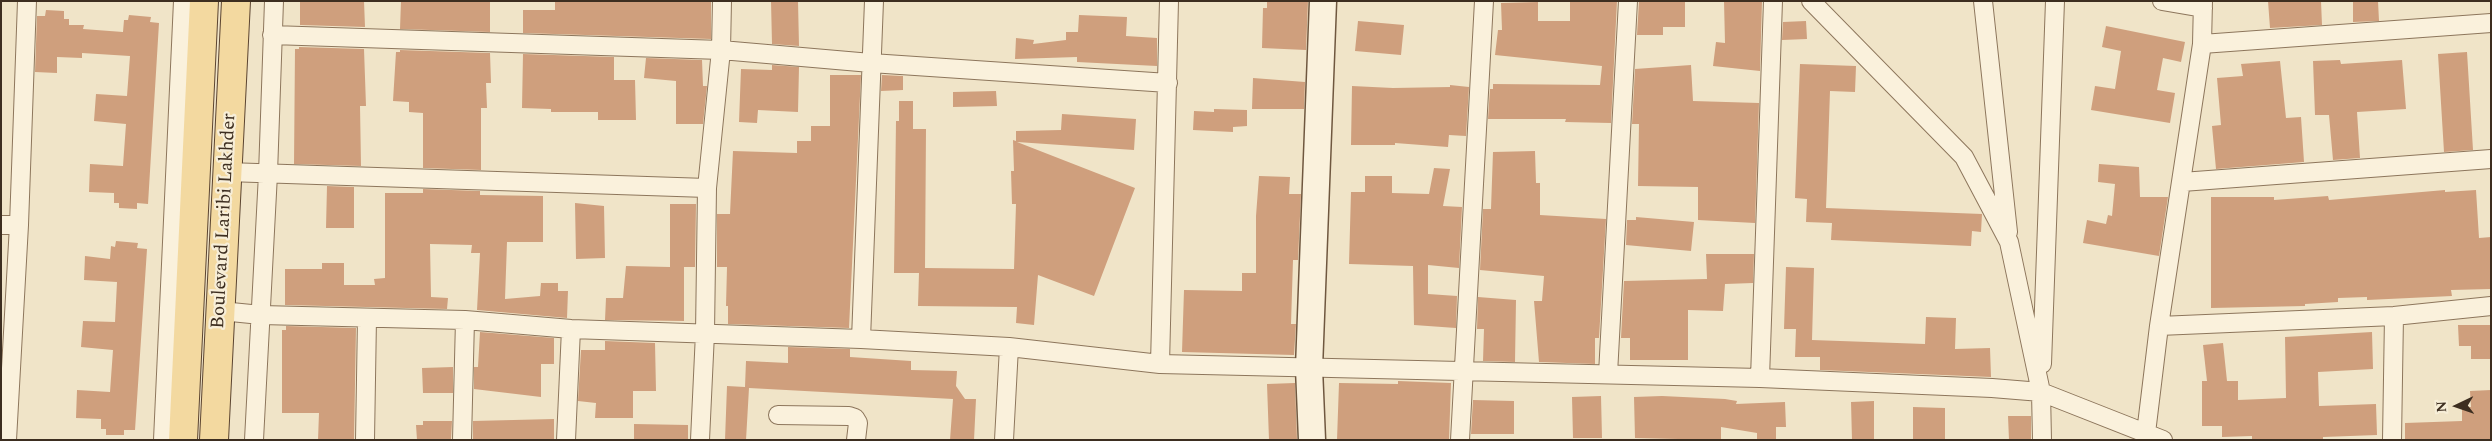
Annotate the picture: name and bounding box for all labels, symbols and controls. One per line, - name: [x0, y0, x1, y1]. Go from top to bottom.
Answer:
- street label: Boulevard Laribi Lakhder: [208, 113, 242, 329]
- north arrow: [2432, 381, 2482, 431]
- text: N: [2431, 401, 2452, 413]

